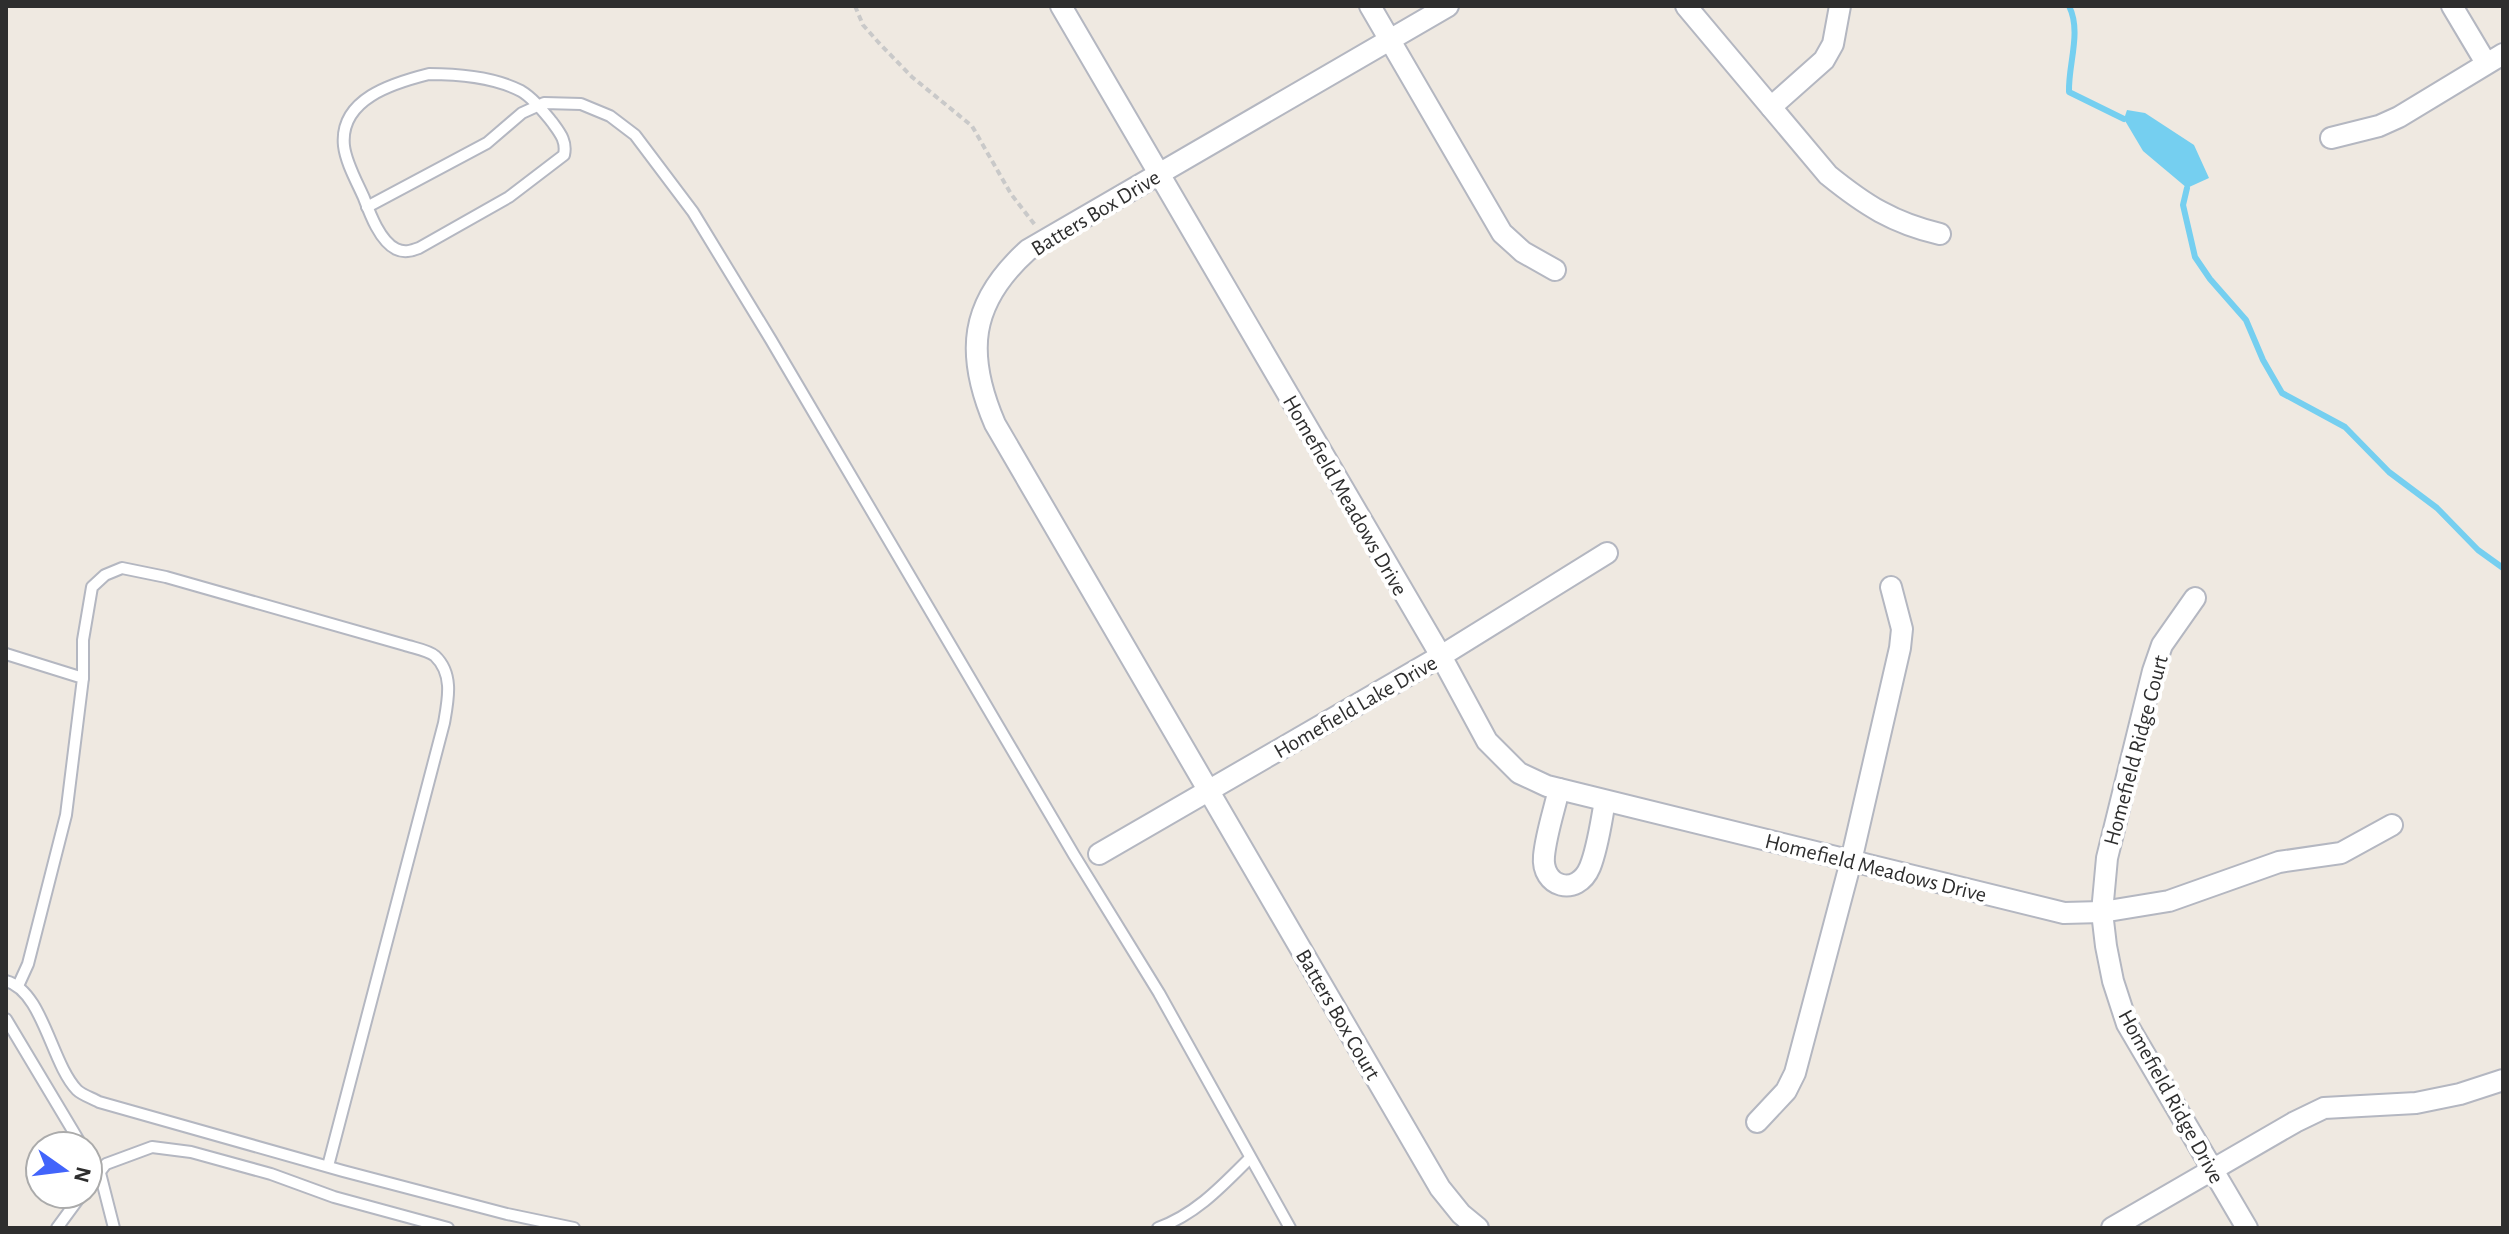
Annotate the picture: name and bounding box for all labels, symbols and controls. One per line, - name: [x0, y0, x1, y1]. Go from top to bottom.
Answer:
- street label: Batters Box Drive: [1027, 166, 1164, 260]
- street label: Homefield Meadows Drive: [1279, 392, 1411, 599]
- street label: Homefield Lake Drive: [1270, 651, 1441, 762]
- street label: Homefield Ridge Court: [2100, 653, 2172, 848]
- street label: Homefield Meadows Drive: [1763, 830, 1989, 906]
- street label: Batters Box Court: [1292, 945, 1384, 1084]
- street label: Homefield Ridge Drive: [2114, 1006, 2228, 1187]
- north arrow: [24, 1130, 104, 1210]
- text: N: [70, 1165, 95, 1185]

